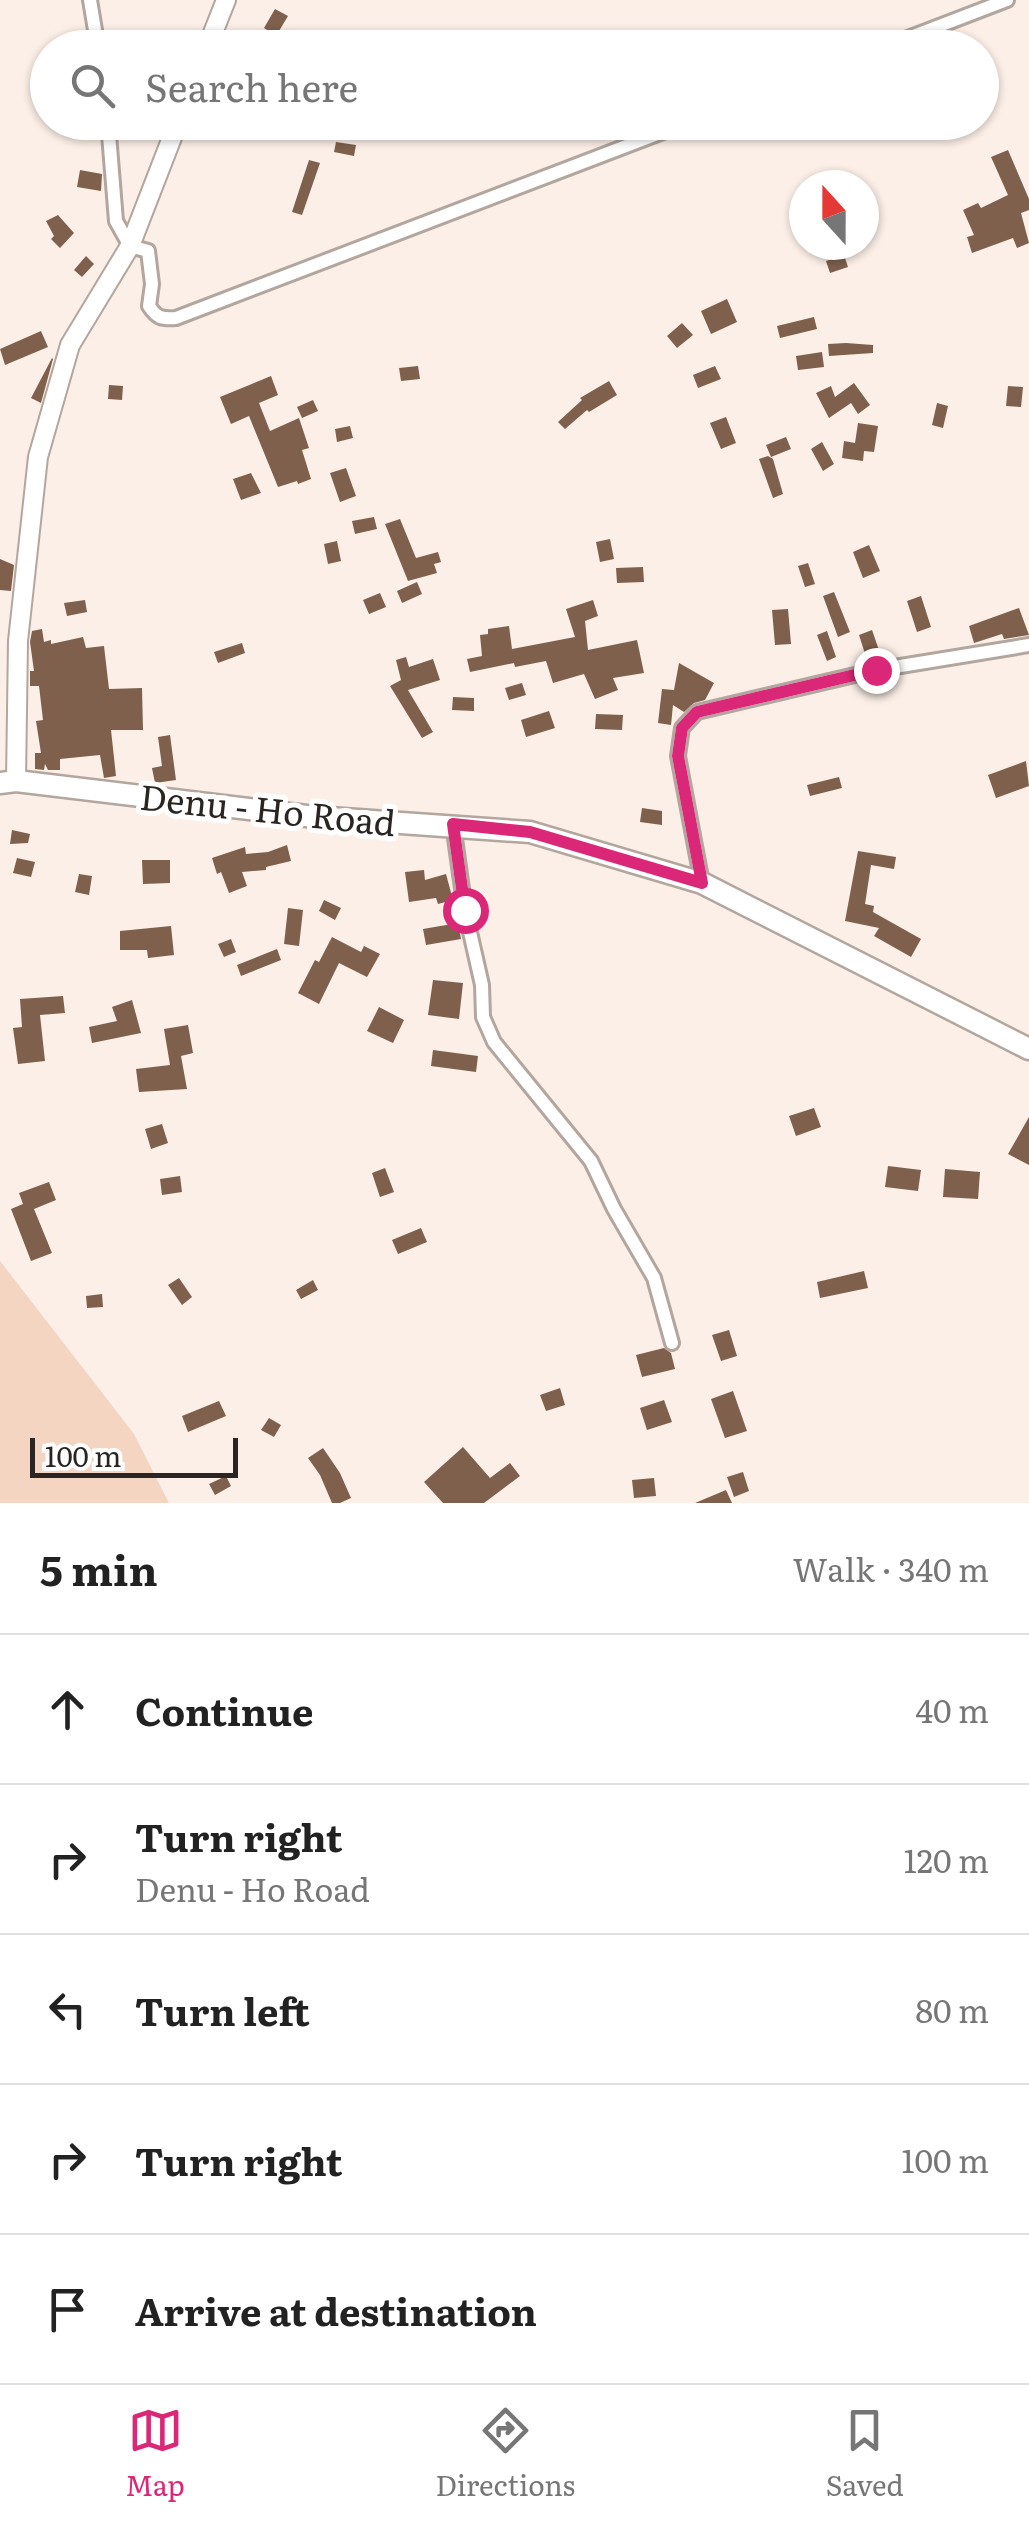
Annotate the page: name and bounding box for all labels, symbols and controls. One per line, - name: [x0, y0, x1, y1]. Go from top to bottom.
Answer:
- search box: [30, 30, 999, 140]
- text: Search here: [145, 57, 358, 114]
- icon: search: [65, 58, 120, 113]
- north arrow: [789, 170, 879, 260]
- route end: [854, 648, 900, 694]
- street label: Denu - Ho Road: [138, 769, 398, 847]
- route start: [443, 888, 489, 934]
- scale bar: [30, 1433, 238, 1478]
- text: 100 m: [45, 1434, 122, 1476]
- text: 5 min: [40, 1537, 158, 1599]
- text: Walk · 340 m: [793, 1544, 989, 1592]
- text: Continue: [135, 1681, 313, 1738]
- icon: ahead: [40, 1682, 95, 1737]
- text: 40 m: [915, 1685, 989, 1733]
- text: Turn right: [135, 1807, 342, 1864]
- icon: right: [40, 1832, 95, 1887]
- text: 120 m: [904, 1835, 989, 1883]
- text: Denu - Ho Road: [135, 1864, 370, 1912]
- text: Turn left: [135, 1981, 310, 2038]
- icon: left: [40, 1982, 95, 2037]
- text: 80 m: [915, 1985, 989, 2033]
- text: Turn right: [135, 2131, 342, 2188]
- icon: right: [40, 2132, 95, 2187]
- text: 100 m: [902, 2135, 989, 2183]
- text: Arrive at destination: [135, 2281, 537, 2338]
- icon: arrive: [40, 2282, 95, 2337]
- tab: Map: [125, 2403, 185, 2505]
- tab: Directions: [435, 2403, 575, 2505]
- tab: Saved: [826, 2403, 904, 2505]

